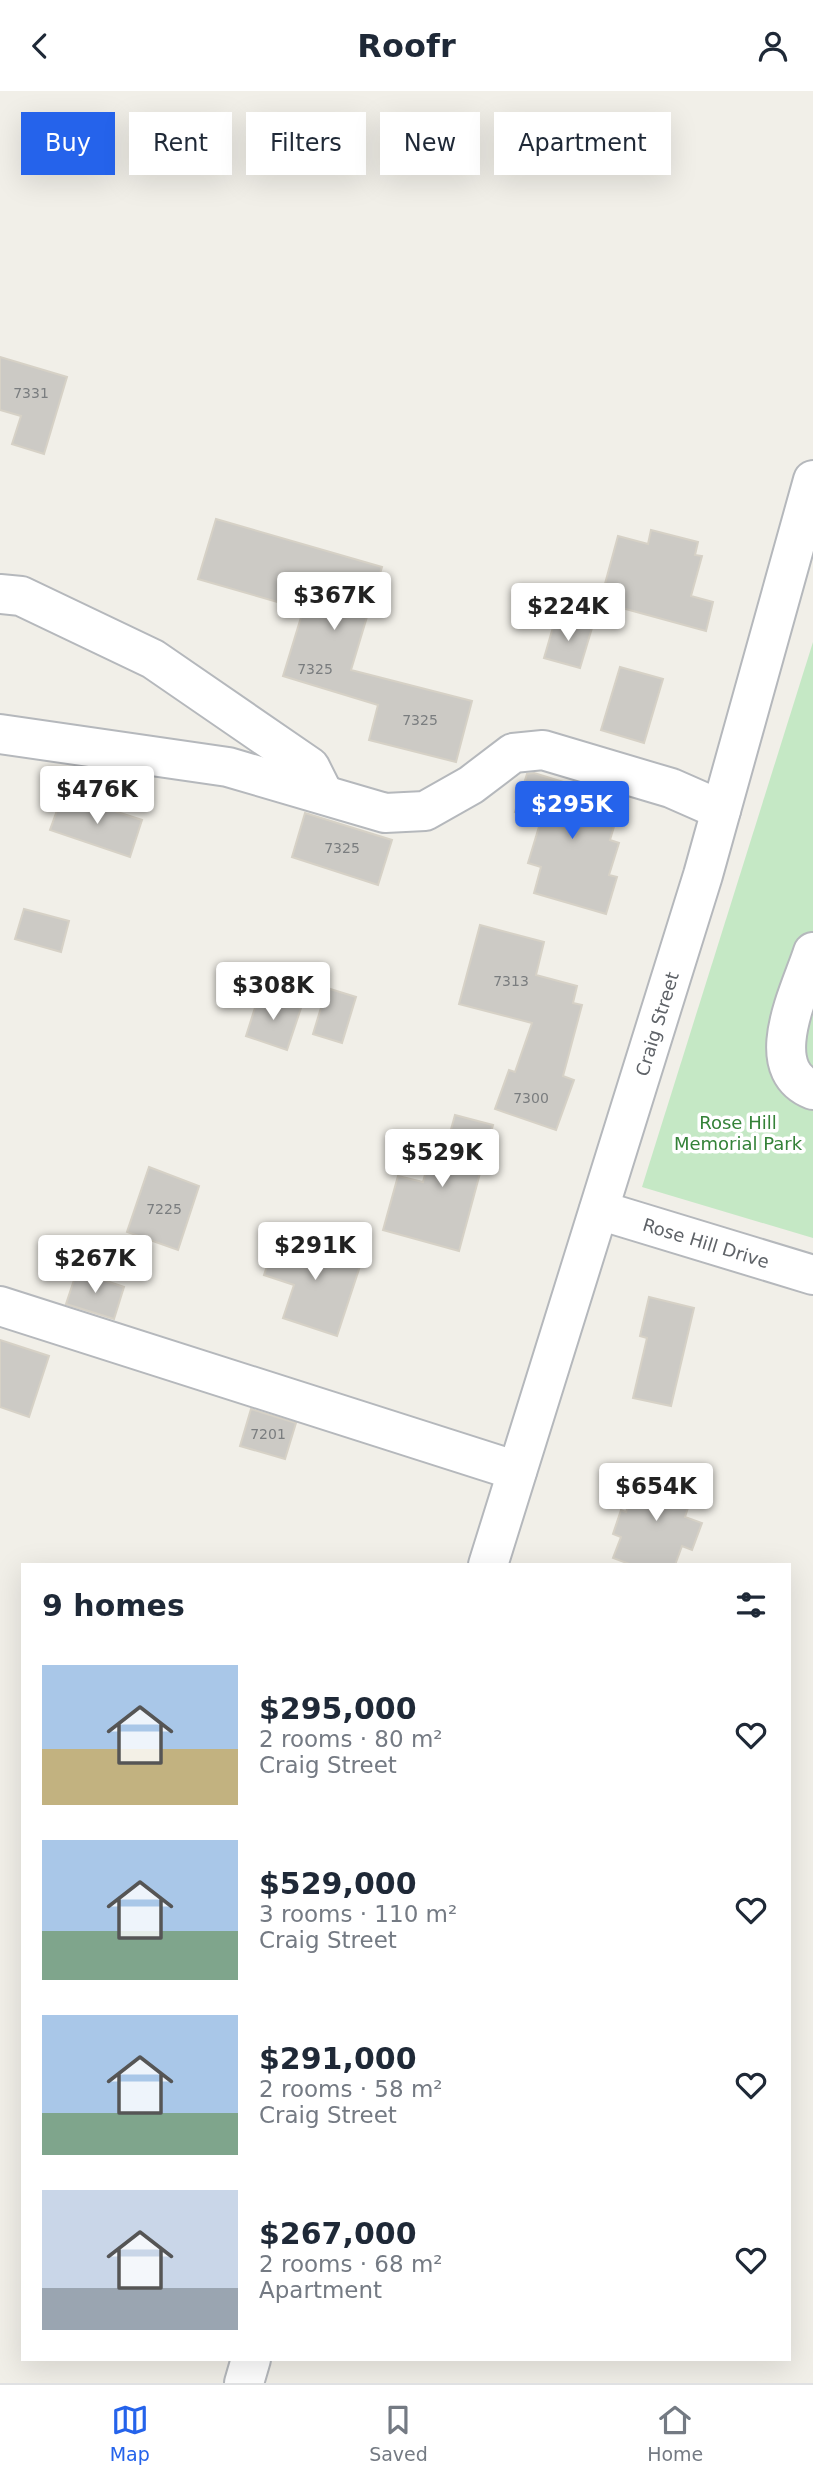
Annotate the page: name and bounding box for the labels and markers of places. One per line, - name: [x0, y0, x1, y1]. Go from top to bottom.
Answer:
- pin: $367K: [285, 573, 383, 632]
- pin: $224K: [519, 583, 617, 643]
- pin: $476K: [48, 767, 146, 826]
- pin: $295K: [523, 781, 621, 841]
- pin: $308K: [224, 963, 322, 1022]
- pin: $529K: [393, 1129, 491, 1189]
- pin: $291K: [266, 1223, 364, 1282]
- pin: $267K: [46, 1235, 144, 1295]
- pin: $654K: [607, 1463, 705, 1523]

